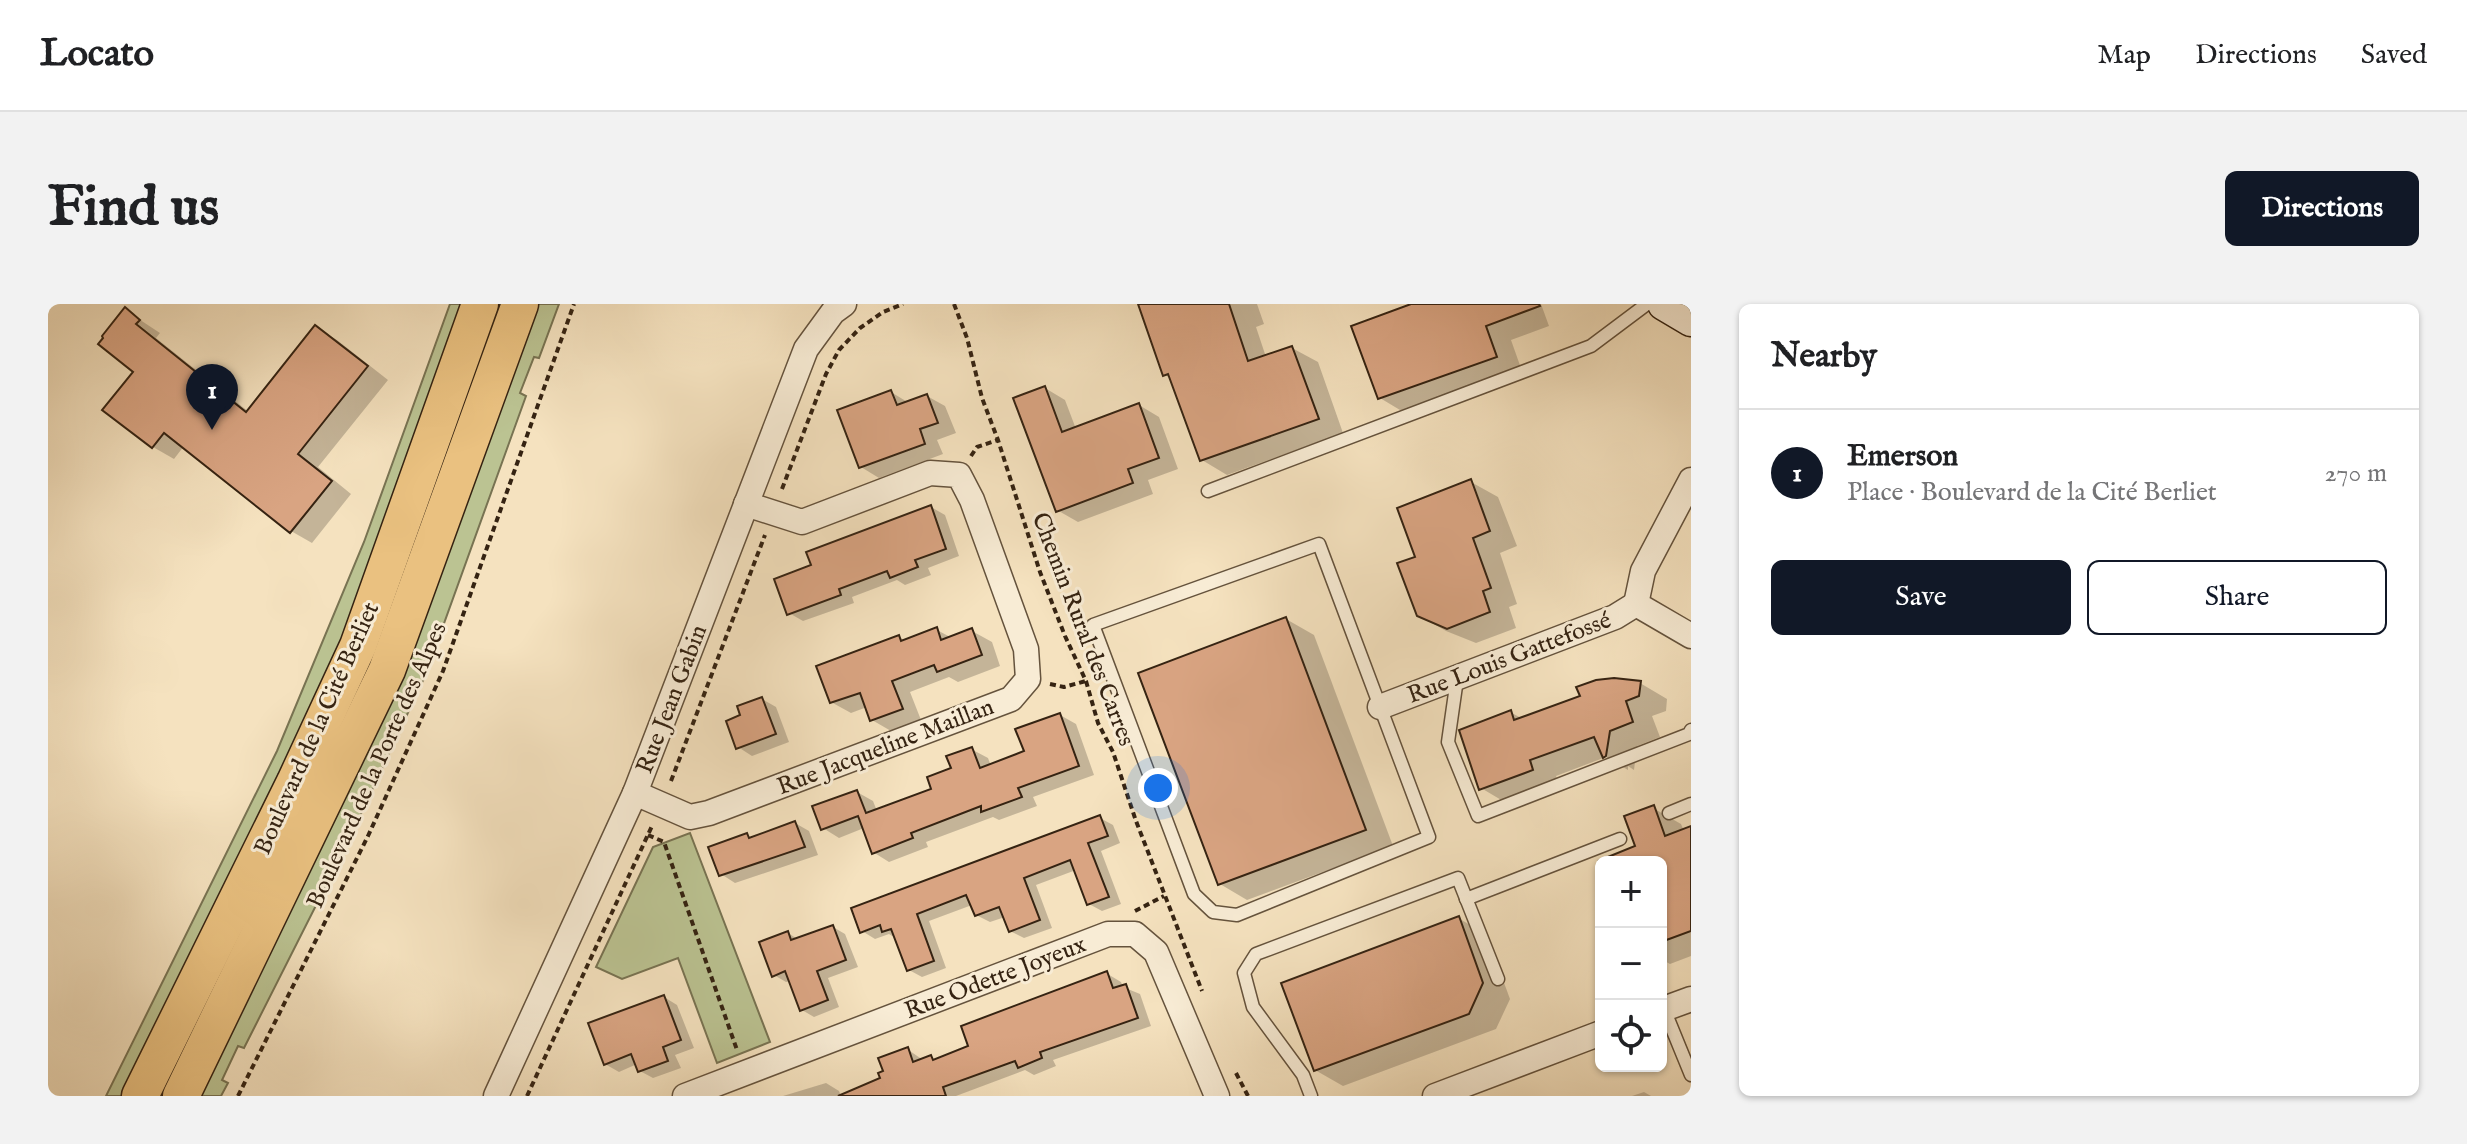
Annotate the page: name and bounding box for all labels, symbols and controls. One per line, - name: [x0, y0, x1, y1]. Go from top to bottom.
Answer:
- text: Locato: [40, 31, 154, 79]
- text: Map: [2097, 38, 2151, 73]
- text: Directions: [2195, 38, 2317, 73]
- text: Saved: [2361, 38, 2427, 73]
- button: Directions: [2225, 171, 2419, 246]
- text: Find us: [48, 173, 219, 244]
- text: Nearby: [1771, 335, 1877, 378]
- pin: 1: [186, 364, 238, 430]
- text: Emerson: [1847, 438, 1958, 476]
- text: 1: [1792, 457, 1802, 490]
- text: 270 m: [2324, 457, 2387, 490]
- text: Place · Boulevard de la Cité Berliet: [1847, 476, 2217, 509]
- street label: Chemin Rural des Carres: [1024, 508, 1141, 751]
- button: Save: [1771, 560, 2071, 635]
- button: Share: [2087, 560, 2387, 635]
- street label: Boulevard de la Cité Berliet: [248, 597, 387, 860]
- street label: Rue Louis Gattefossé: [1403, 605, 1616, 712]
- street label: Boulevard de la Porte des Alpes: [300, 618, 455, 914]
- street label: Rue Jean Gabin: [630, 621, 715, 778]
- street label: Rue Jacqueline Maillan: [773, 692, 999, 803]
- your location: [1138, 768, 1178, 808]
- map controls: [1595, 856, 1667, 1072]
- button: +: [1595, 856, 1667, 928]
- button: −: [1595, 928, 1667, 1000]
- street label: Rue Odette Joyeux: [900, 929, 1091, 1027]
- button: locate: [1595, 1000, 1667, 1072]

